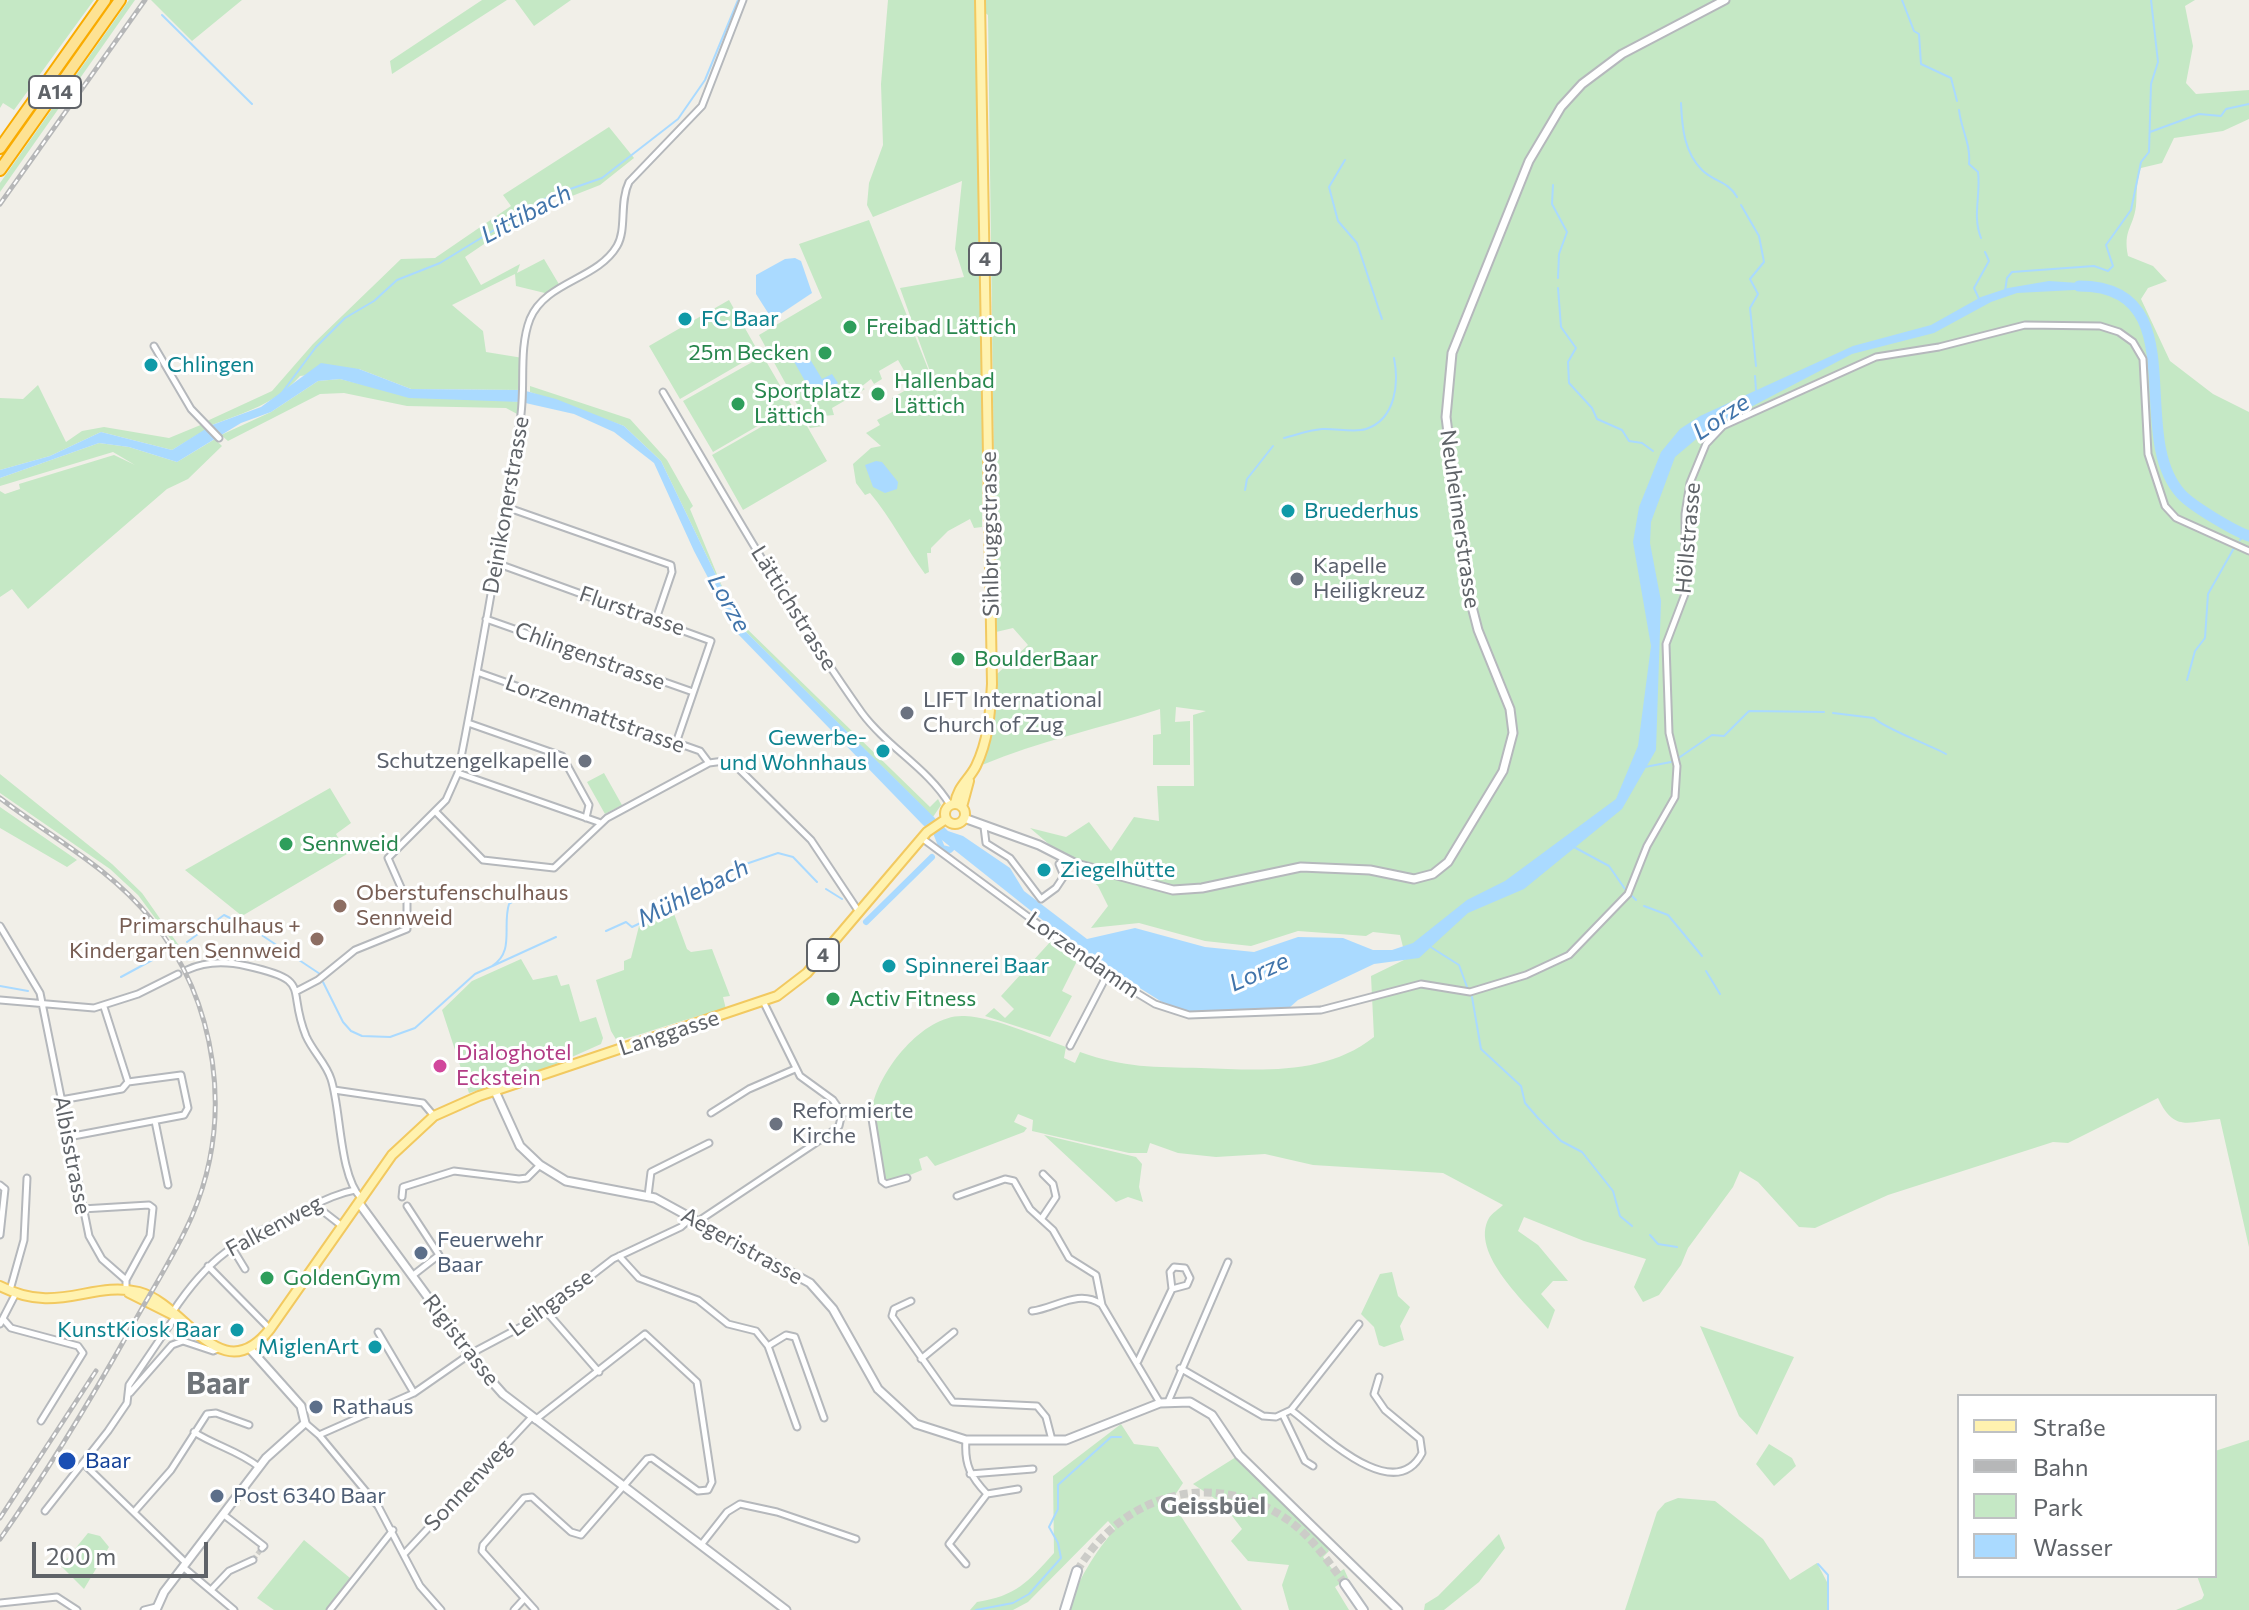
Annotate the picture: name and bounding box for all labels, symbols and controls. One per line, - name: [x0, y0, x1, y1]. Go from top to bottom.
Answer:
- road number: A14: [29, 76, 81, 108]
- water label: Littibach: [476, 178, 576, 250]
- road number: 4: [969, 243, 1001, 275]
- place label: FC Baar: [701, 306, 779, 332]
- marker: FC Baar: [676, 310, 694, 328]
- place label: Freibad Lättich: [866, 314, 1017, 340]
- marker: Freibad Lättich: [841, 318, 859, 336]
- place label: 25m Becken: [688, 340, 809, 366]
- marker: 25m Becken: [816, 344, 834, 362]
- place label: Chlingen: [167, 352, 254, 378]
- marker: Chlingen: [142, 356, 160, 374]
- place label: Hallenbad Lättich: [894, 368, 995, 420]
- place label: Sportplatz Lättich: [754, 378, 861, 430]
- marker: Hallenbad Lättich: [869, 385, 887, 403]
- water label: Lorze: [1687, 388, 1755, 446]
- marker: Sportplatz Lättich: [729, 395, 747, 413]
- street label: Deinikonerstrasse: [477, 414, 535, 596]
- street label: Neuheimerstrasse: [1434, 428, 1486, 610]
- street label: Sihlbruggstrasse: [975, 451, 1005, 617]
- street label: Höllstrasse: [1670, 481, 1706, 595]
- place label: Bruederhus: [1304, 498, 1419, 524]
- marker: Bruederhus: [1279, 502, 1297, 520]
- street label: Lättichstrasse: [745, 541, 843, 675]
- place label: Kapelle Heiligkreuz: [1313, 553, 1425, 604]
- water label: Lorze: [701, 569, 757, 637]
- marker: Kapelle Heiligkreuz: [1288, 570, 1306, 588]
- street label: Flurstrasse: [576, 581, 688, 641]
- street label: Chlingenstrasse: [511, 617, 669, 695]
- place label: BoulderBaar: [974, 646, 1098, 672]
- marker: BoulderBaar: [949, 650, 967, 668]
- street label: Lorzenmattstrasse: [502, 669, 688, 759]
- place label: LIFT International Church of Zug: [923, 687, 1102, 738]
- marker: LIFT International Church of Zug: [898, 704, 916, 722]
- place label: Gewerbe- und Wohnhaus: [720, 725, 867, 776]
- marker: Gewerbe- und Wohnhaus: [874, 742, 892, 760]
- place label: Schutzengelkapelle: [376, 748, 569, 774]
- marker: Schutzengelkapelle: [576, 752, 594, 770]
- place label: Sennweid: [302, 831, 399, 857]
- marker: Sennweid: [277, 835, 295, 853]
- water label: Mühlebach: [632, 853, 754, 933]
- place label: Ziegelhütte: [1060, 857, 1175, 883]
- marker: Ziegelhütte: [1035, 861, 1053, 879]
- place label: Oberstufenschulhaus Sennweid: [356, 880, 568, 932]
- marker: Oberstufenschulhaus Sennweid: [331, 897, 349, 915]
- street label: Lorzendamm: [1021, 906, 1145, 1004]
- place label: Primarschulhaus + Kindergarten Sennweid: [69, 913, 301, 964]
- marker: Primarschulhaus + Kindergarten Sennweid: [308, 930, 326, 948]
- road number: 4: [807, 939, 839, 971]
- water label: Lorze: [1225, 946, 1293, 998]
- place label: Spinnerei Baar: [905, 953, 1049, 979]
- marker: Spinnerei Baar: [880, 957, 898, 975]
- place label: Activ Fitness: [849, 986, 976, 1012]
- marker: Activ Fitness: [824, 990, 842, 1008]
- street label: Langgasse: [616, 1004, 722, 1062]
- place label: Dialoghotel Eckstein: [456, 1040, 572, 1092]
- marker: Dialoghotel Eckstein: [431, 1057, 449, 1075]
- street label: Albisstrasse: [48, 1094, 96, 1216]
- place label: Reformierte Kirche: [792, 1098, 913, 1150]
- marker: Reformierte Kirche: [767, 1115, 785, 1133]
- street label: Falkenweg: [221, 1190, 327, 1262]
- street label: Aegeristrasse: [677, 1202, 807, 1290]
- place label: Feuerwehr Baar: [437, 1227, 544, 1278]
- marker: Feuerwehr Baar: [412, 1244, 430, 1262]
- street label: Leihgasse: [504, 1264, 598, 1342]
- place label: GoldenGym: [283, 1265, 401, 1291]
- marker: GoldenGym: [258, 1269, 276, 1287]
- street label: Rigistrasse: [417, 1289, 505, 1391]
- place label: KunstKiosk Baar: [57, 1317, 221, 1343]
- marker: KunstKiosk Baar: [228, 1321, 246, 1339]
- place label: MiglenArt: [258, 1334, 359, 1360]
- marker: MiglenArt: [366, 1338, 384, 1356]
- district label: Baar: [186, 1366, 250, 1402]
- place label: Rathaus: [332, 1394, 414, 1420]
- legend: [1957, 1394, 2217, 1578]
- marker: Rathaus: [307, 1398, 325, 1416]
- text: Straße: [2033, 1412, 2106, 1441]
- street label: Sonnenweg: [419, 1434, 517, 1536]
- place label: Baar: [85, 1448, 131, 1474]
- marker: Baar: [56, 1450, 78, 1472]
- text: Bahn: [2033, 1452, 2089, 1481]
- place label: Post 6340 Baar: [233, 1483, 386, 1509]
- marker: Post 6340 Baar: [208, 1487, 226, 1505]
- district label: Geissbüel: [1160, 1492, 1266, 1520]
- text: Park: [2033, 1492, 2083, 1521]
- scale bar: [36, 1526, 212, 1576]
- text: Wasser: [2033, 1532, 2113, 1561]
- text: 200 m: [46, 1541, 116, 1570]

